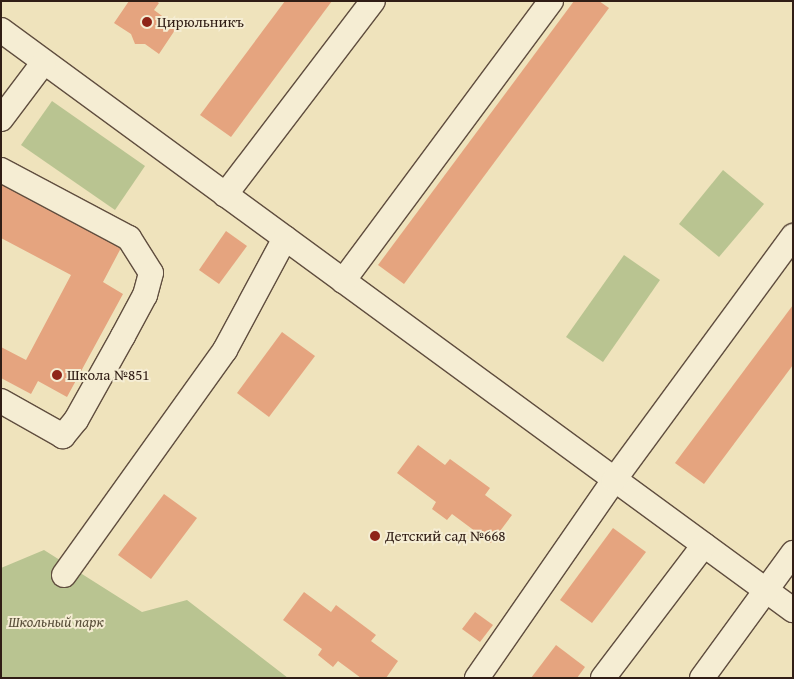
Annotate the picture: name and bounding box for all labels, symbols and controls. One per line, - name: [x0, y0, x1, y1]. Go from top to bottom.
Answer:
- place label: Цирюльникъ: [157, 13, 244, 31]
- marker: Цирюльникъ: [141, 16, 153, 28]
- place label: Школа №851: [67, 366, 150, 384]
- marker: Школа №851: [51, 369, 63, 381]
- place label: Детский сад №668: [385, 527, 506, 545]
- marker: Детский сад №668: [369, 530, 381, 542]
- park label: Школьный парк: [8, 613, 104, 631]

